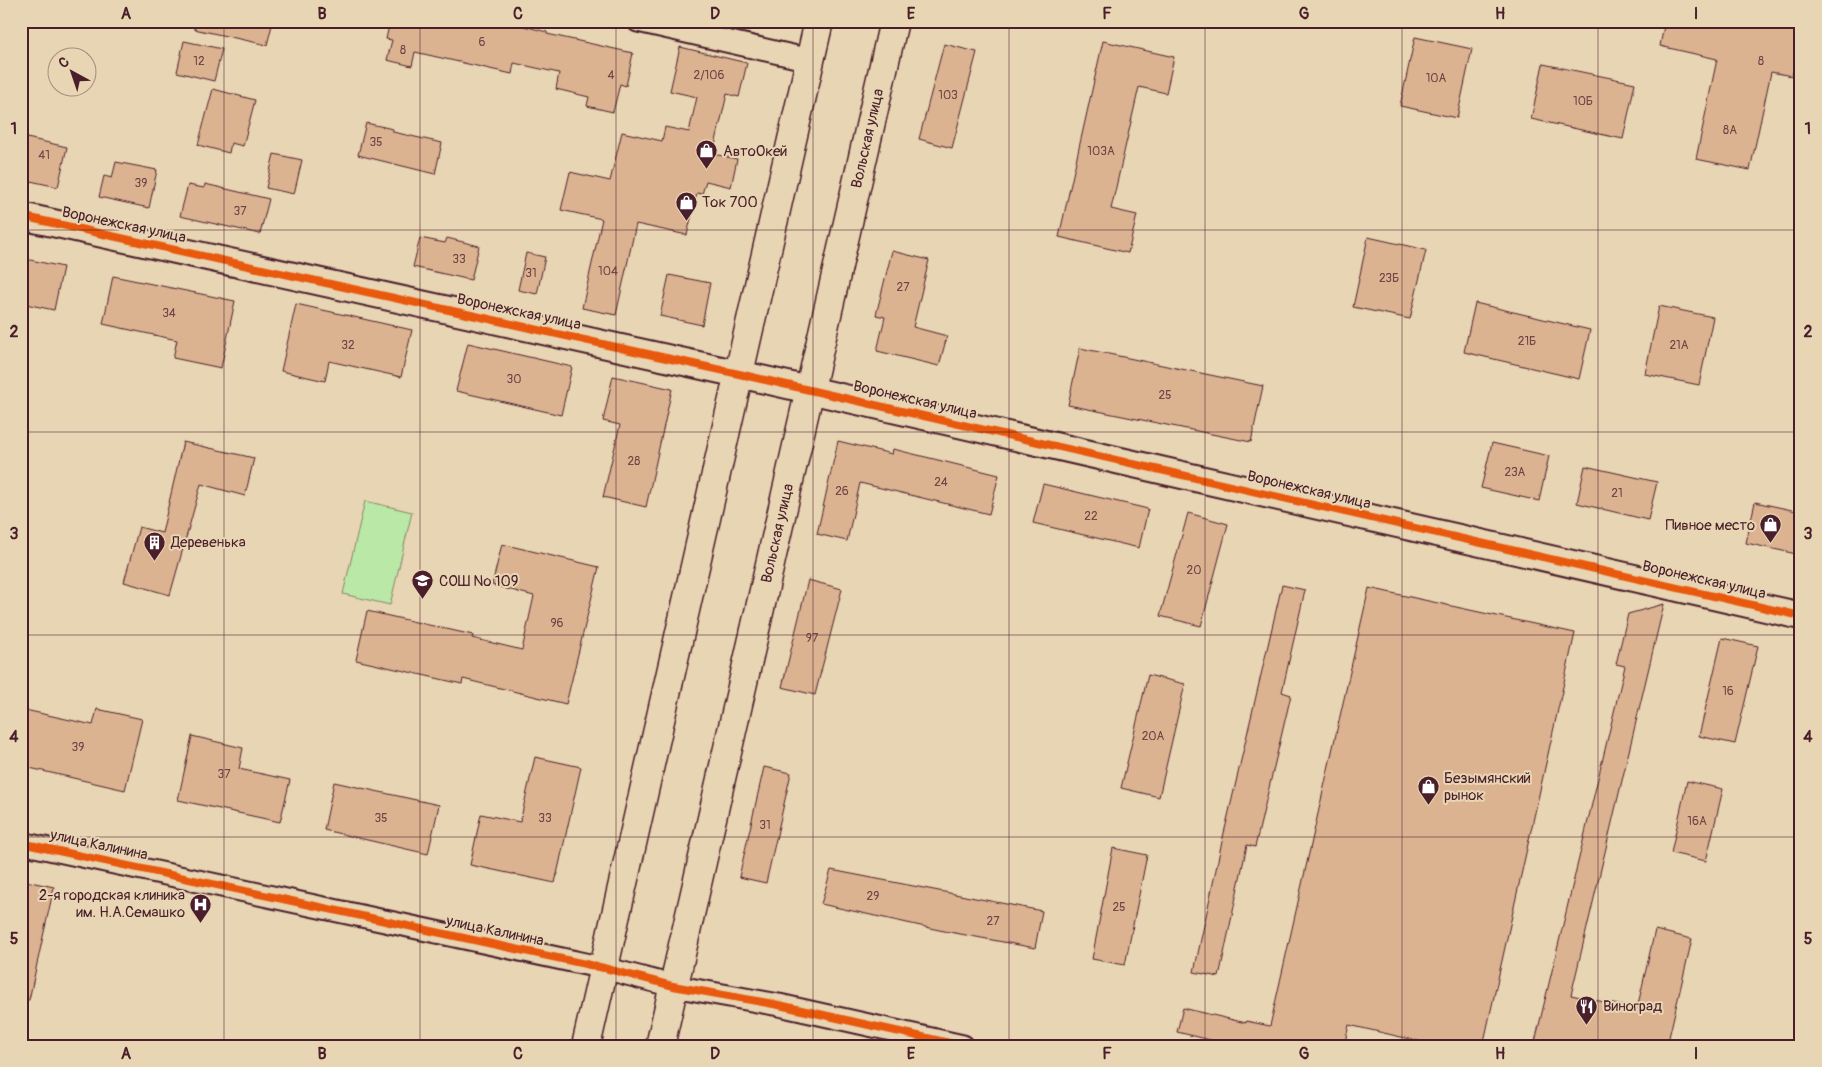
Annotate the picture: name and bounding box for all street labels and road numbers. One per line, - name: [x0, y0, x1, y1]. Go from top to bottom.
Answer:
- street label: Вольская улица: [847, 87, 888, 190]
- street label: Воронежская улица: [60, 203, 188, 247]
- street label: Воронежская улица: [455, 290, 583, 334]
- street label: Воронежская улица: [851, 377, 979, 423]
- street label: Воронежская улица: [1245, 467, 1373, 513]
- street label: Вольская улица: [757, 482, 798, 585]
- street label: Воронежская улица: [1640, 557, 1768, 603]
- street label: улица Калинина: [47, 825, 150, 865]
- street label: улица Калинина: [443, 911, 546, 951]

